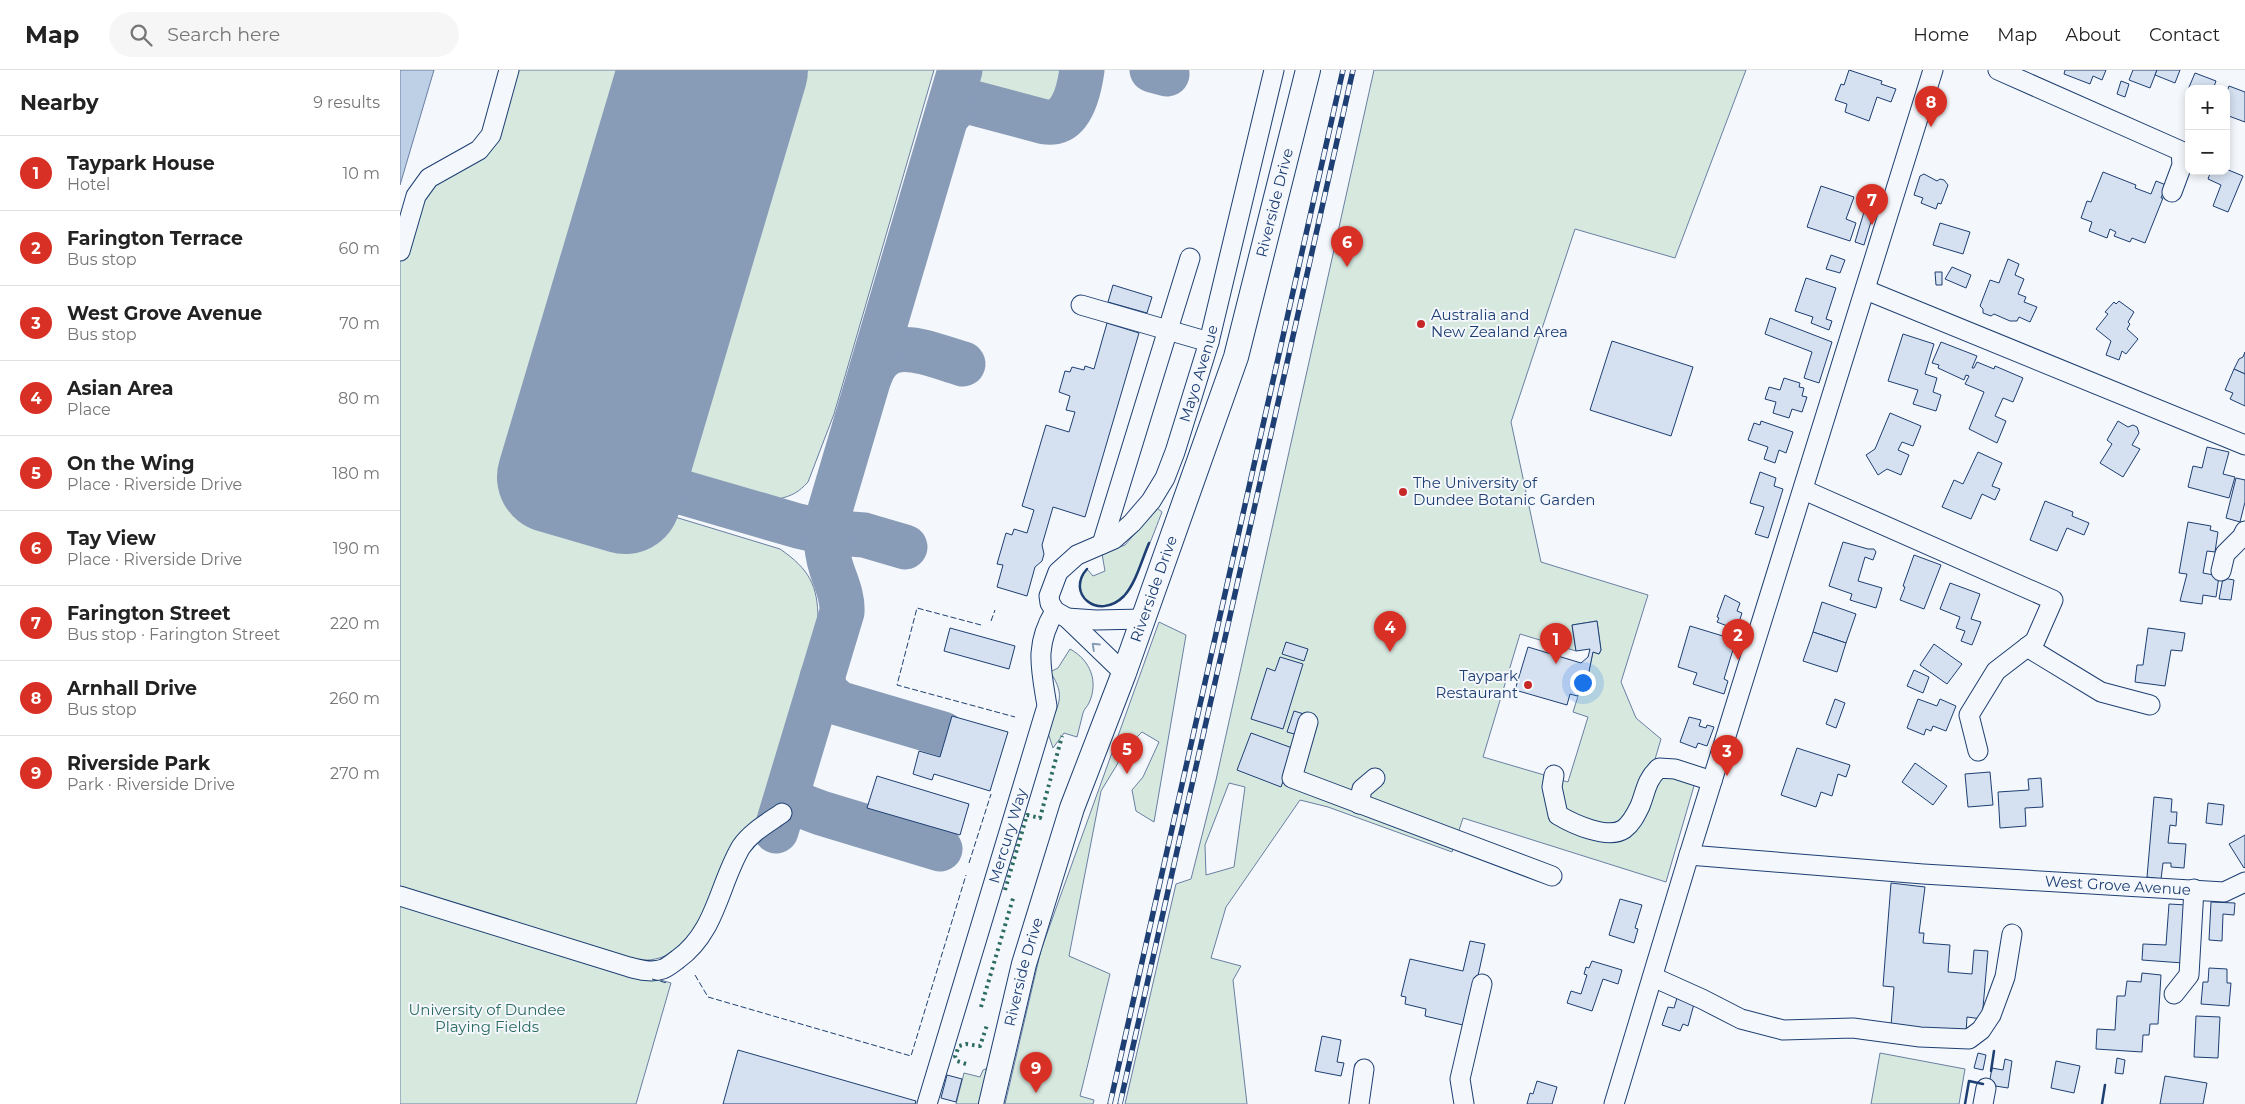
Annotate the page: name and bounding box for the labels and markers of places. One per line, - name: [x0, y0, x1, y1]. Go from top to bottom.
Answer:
- pin: 8: [1915, 86, 1947, 127]
- pin: 7: [1856, 184, 1888, 225]
- pin: 6: [1331, 226, 1363, 267]
- place label: Australia and New Zealand Area: [1431, 305, 1568, 341]
- marker: Australia and New Zealand Area: [1415, 318, 1427, 330]
- place label: The University of Dundee Botanic Garden: [1413, 473, 1595, 509]
- marker: The University of Dundee Botanic Garden: [1397, 486, 1409, 498]
- pin: 4: [1374, 611, 1406, 652]
- pin: 2: [1722, 619, 1754, 660]
- pin: 1: [1540, 623, 1572, 664]
- place label: Taypark Restaurant: [1436, 666, 1518, 702]
- marker: Taypark Restaurant: [1522, 679, 1534, 691]
- pin: 5: [1111, 733, 1143, 774]
- pin: 3: [1711, 735, 1743, 776]
- pin: 9: [1020, 1052, 1052, 1093]

